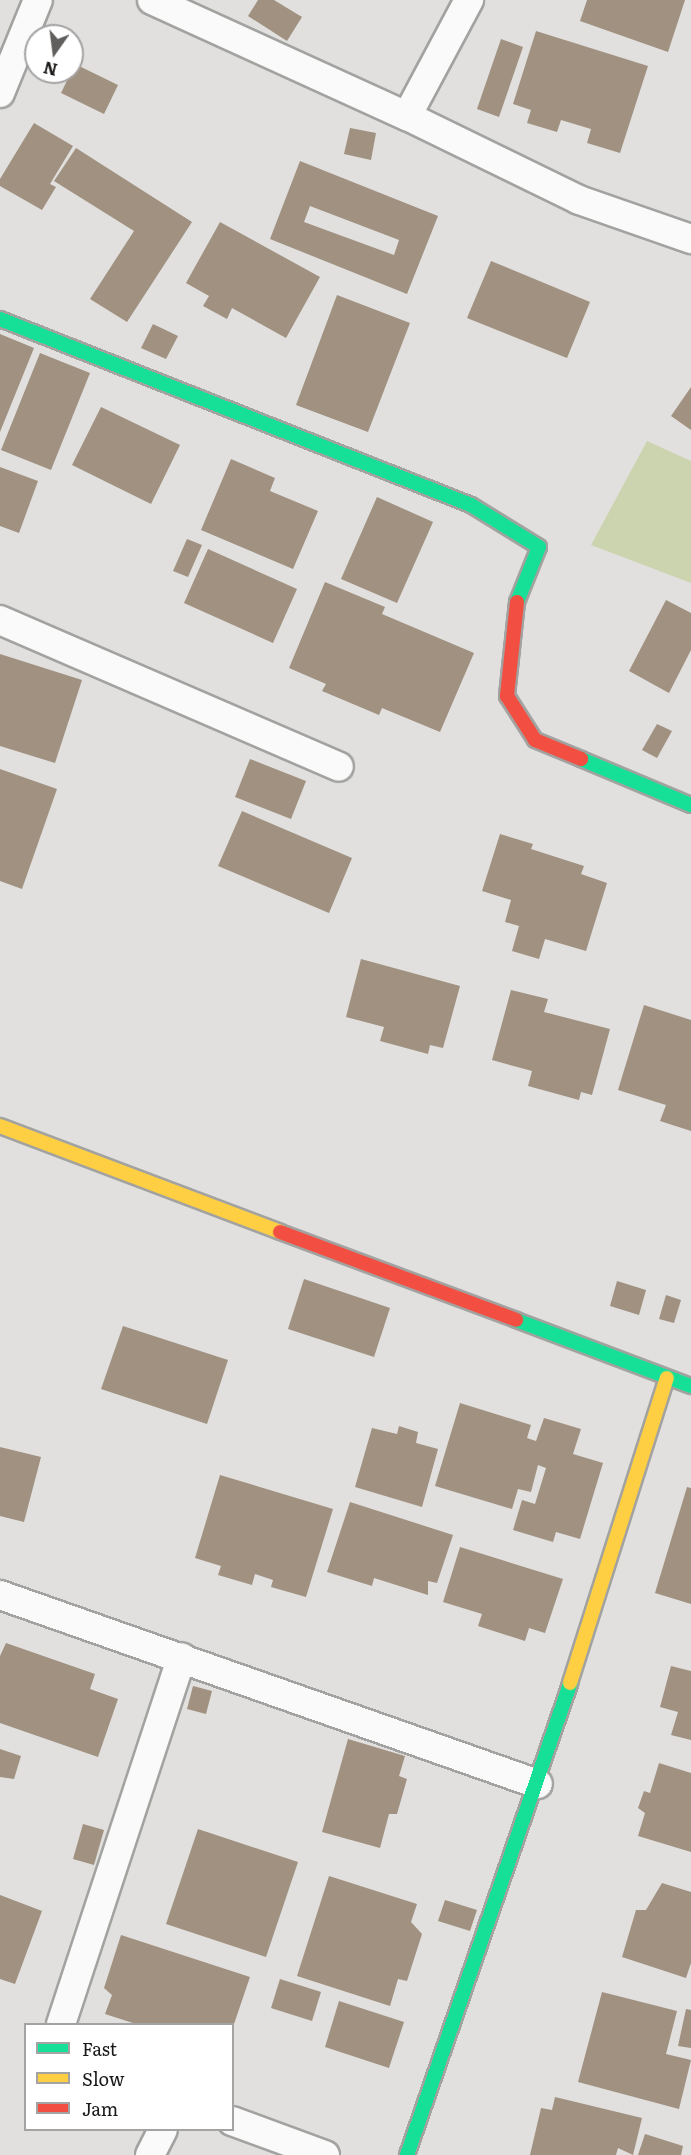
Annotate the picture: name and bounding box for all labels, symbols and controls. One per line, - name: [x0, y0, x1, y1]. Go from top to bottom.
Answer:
- north arrow: [24, 24, 84, 84]
- text: N: [41, 56, 60, 83]
- legend: [24, 2023, 234, 2131]
- text: Fast: [82, 2035, 117, 2062]
- text: Slow: [82, 2065, 124, 2092]
- text: Jam: [82, 2095, 118, 2122]

